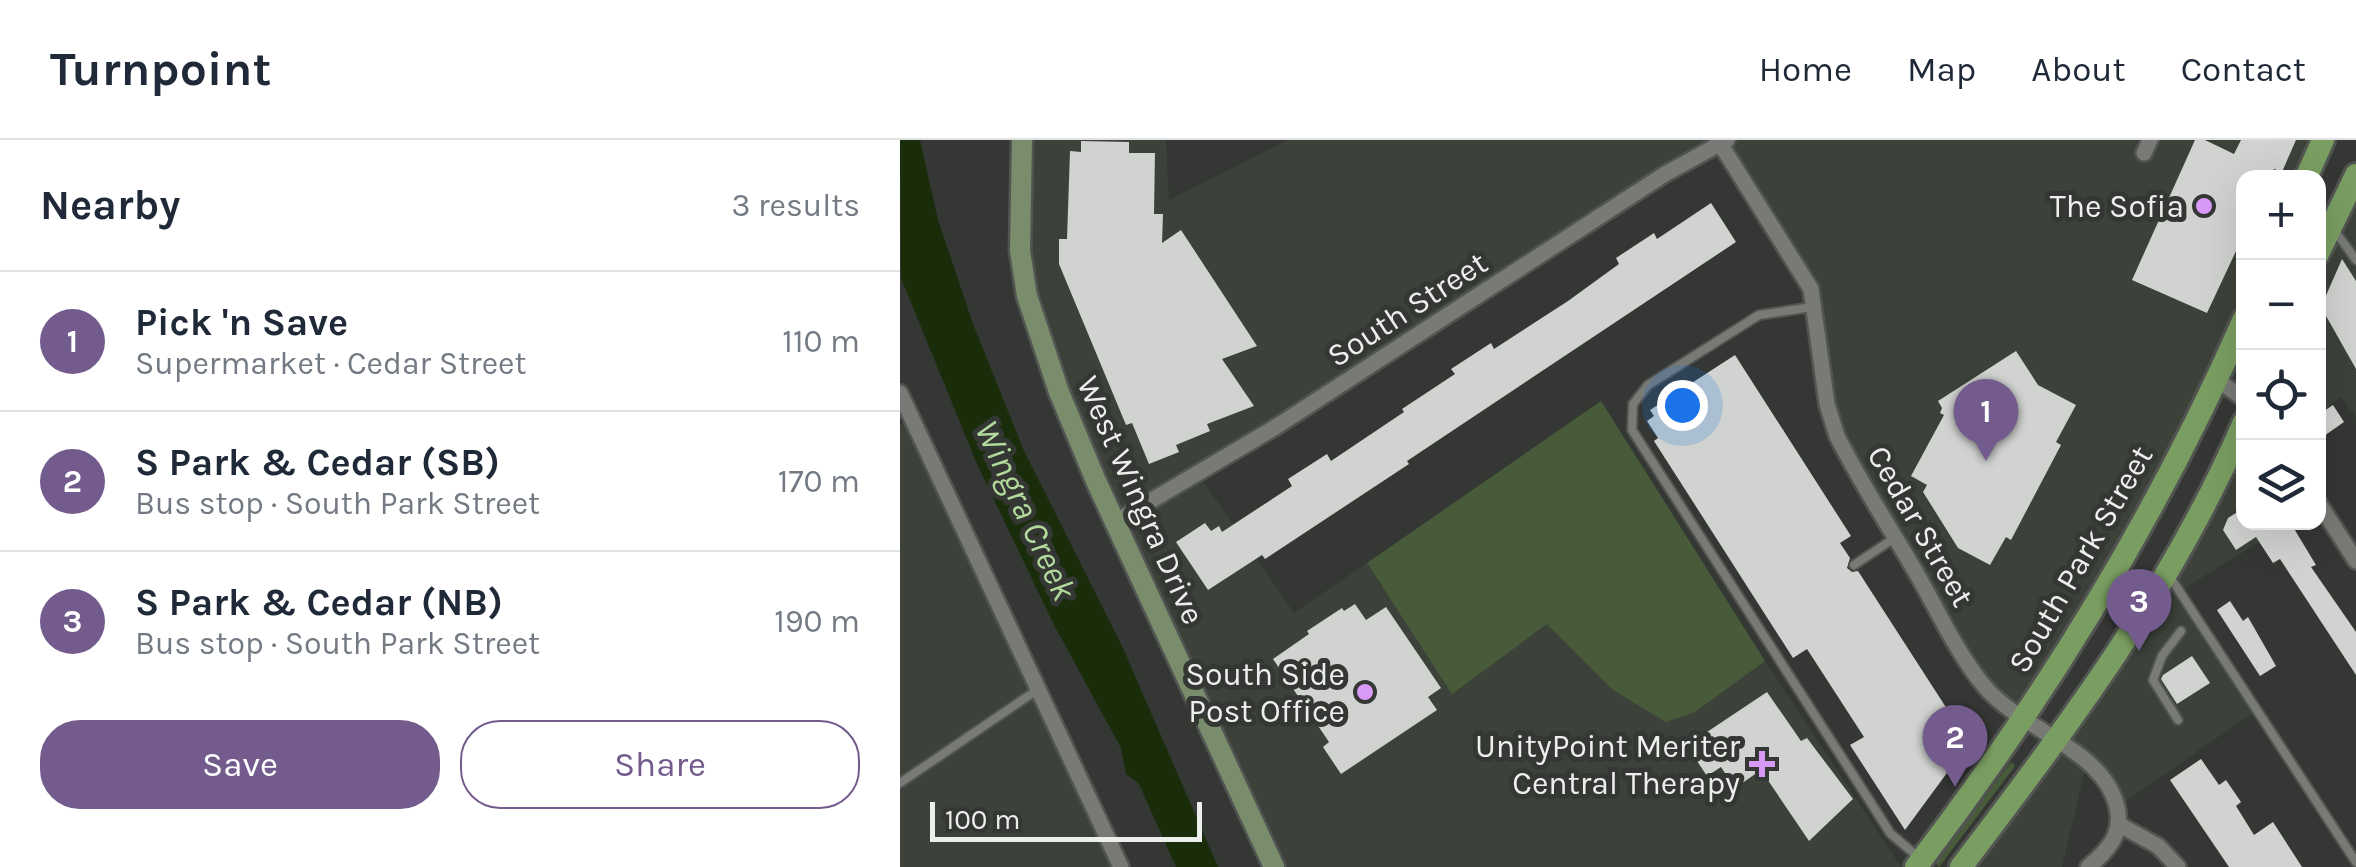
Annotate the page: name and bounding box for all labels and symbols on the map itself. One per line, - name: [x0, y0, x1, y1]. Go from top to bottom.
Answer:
- place label: The Sofia: [2050, 188, 2184, 225]
- marker: The Sofia: [2193, 195, 2215, 217]
- street label: South Street: [1320, 244, 1494, 375]
- street label: West Wingra Drive: [1069, 370, 1212, 630]
- pin: 1: [1954, 378, 2018, 461]
- your location: [1657, 380, 1708, 431]
- water label: Wingra Creek: [966, 414, 1085, 607]
- street label: Cedar Street: [1860, 439, 1981, 613]
- street label: South Park Street: [2001, 439, 2160, 679]
- pin: 3: [2106, 568, 2172, 651]
- place label: South Side Post Office: [1186, 656, 1345, 730]
- marker: South Side Post Office: [1354, 681, 1376, 703]
- pin: 2: [1922, 704, 1988, 787]
- place label: UnityPoint Meriter Central Therapy: [1475, 728, 1740, 802]
- marker: UnityPoint Meriter Central Therapy: [1749, 751, 1775, 777]
- scale bar: [930, 797, 1202, 842]

